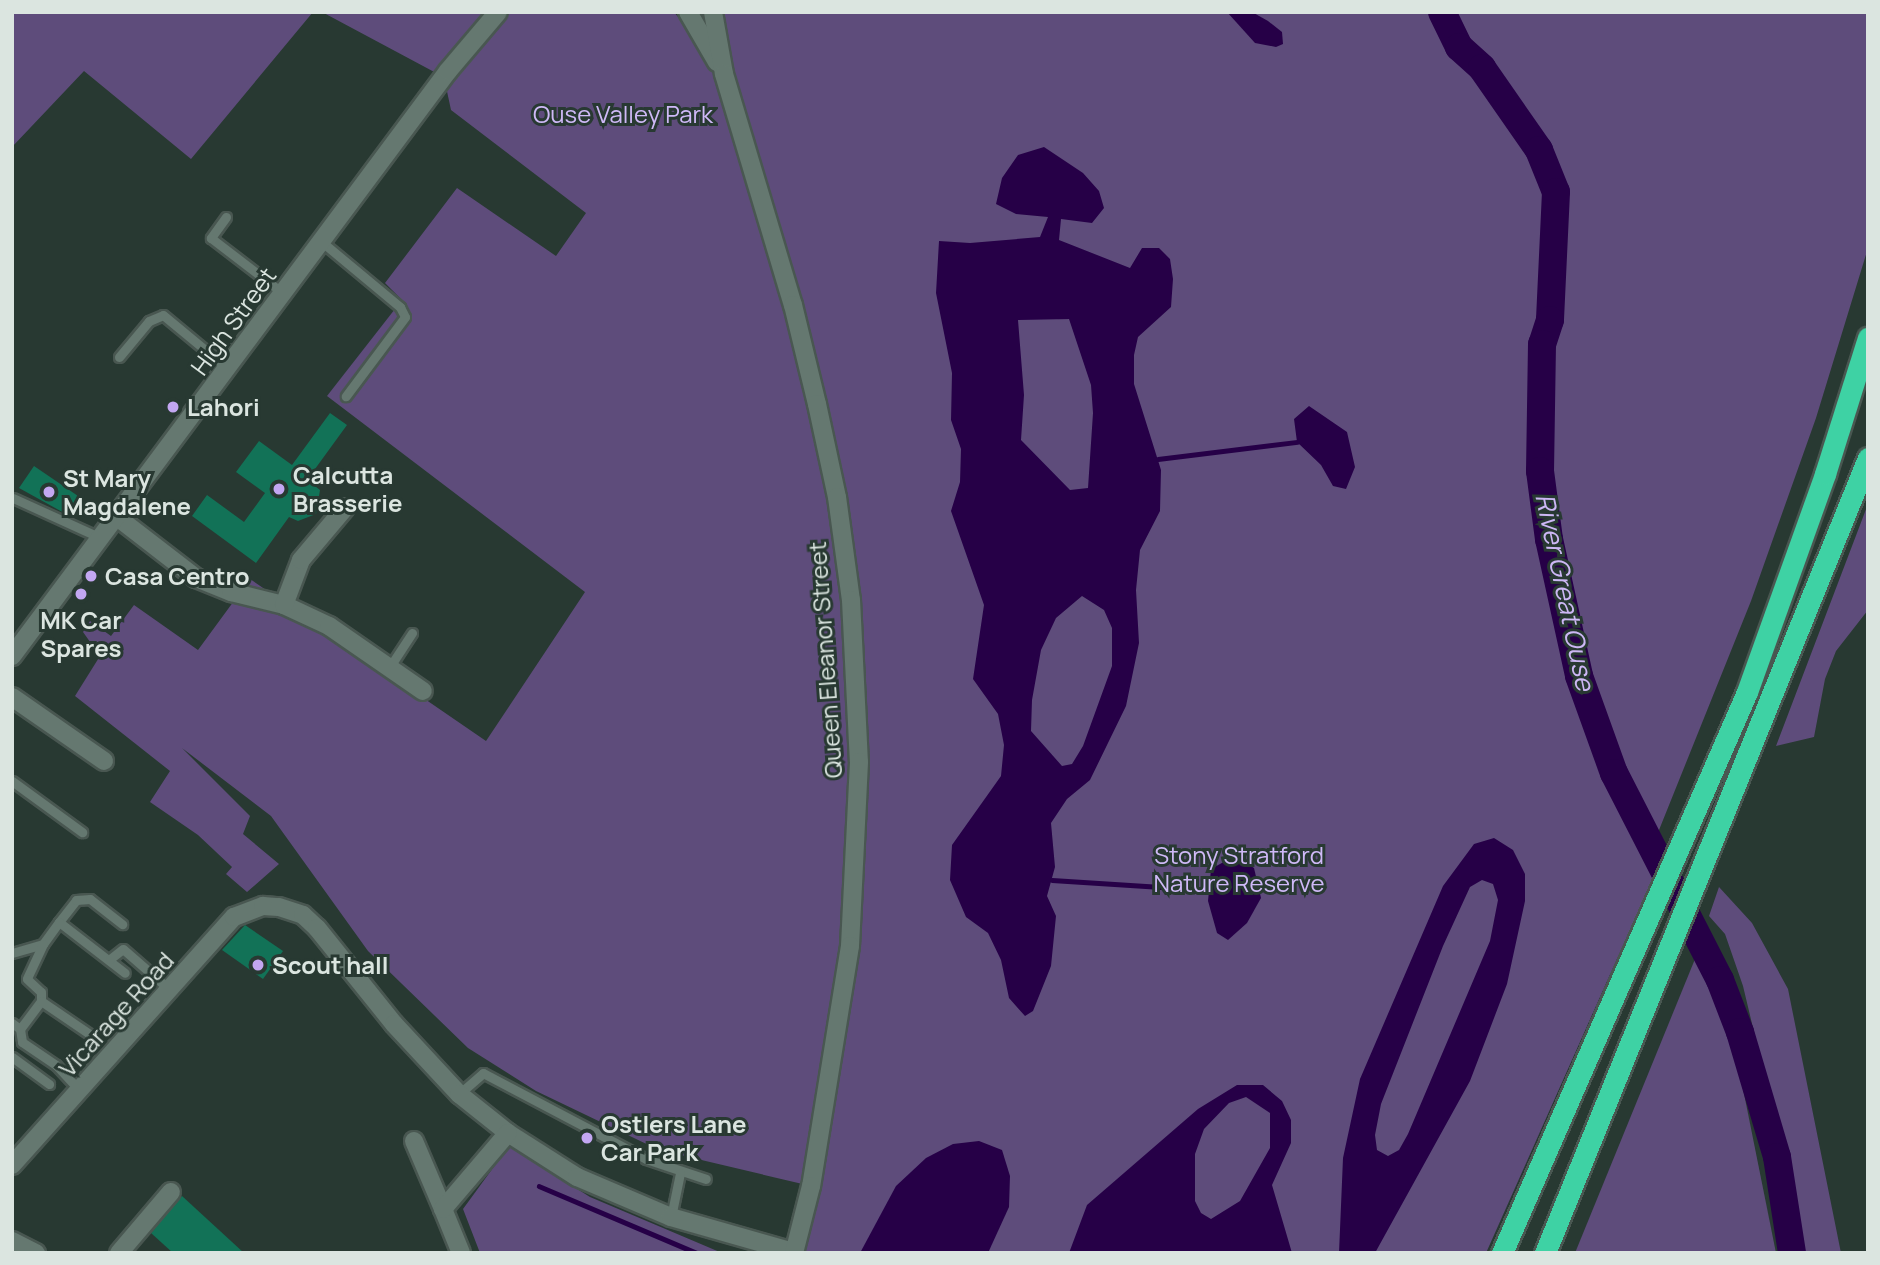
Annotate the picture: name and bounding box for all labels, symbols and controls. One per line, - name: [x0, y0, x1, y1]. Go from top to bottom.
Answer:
- park label: Ouse Valley Park: [533, 100, 713, 128]
- street label: High Street: [184, 262, 282, 380]
- place label: Lahori: [187, 393, 260, 421]
- marker: Lahori: [165, 399, 181, 415]
- place label: Calcutta Brasserie: [293, 461, 402, 517]
- place label: St Mary Magdalene: [63, 464, 191, 520]
- marker: Calcutta Brasserie: [271, 481, 287, 497]
- marker: St Mary Magdalene: [41, 484, 57, 500]
- water label: River Great Ouse: [1529, 491, 1601, 693]
- street label: Queen Eleanor Street: [802, 541, 848, 779]
- place label: Casa Centro: [105, 562, 250, 590]
- marker: Casa Centro: [83, 568, 99, 584]
- marker: MK Car Spares: [73, 586, 89, 602]
- place label: MK Car Spares: [40, 606, 122, 662]
- park label: Stony Stratford Nature Reserve: [1153, 841, 1325, 897]
- street label: Vicarage Road: [53, 946, 179, 1082]
- place label: Scout hall: [272, 951, 389, 979]
- marker: Scout hall: [250, 957, 266, 973]
- place label: Ostlers Lane Car Park: [601, 1110, 746, 1166]
- marker: Ostlers Lane Car Park: [579, 1130, 595, 1146]

